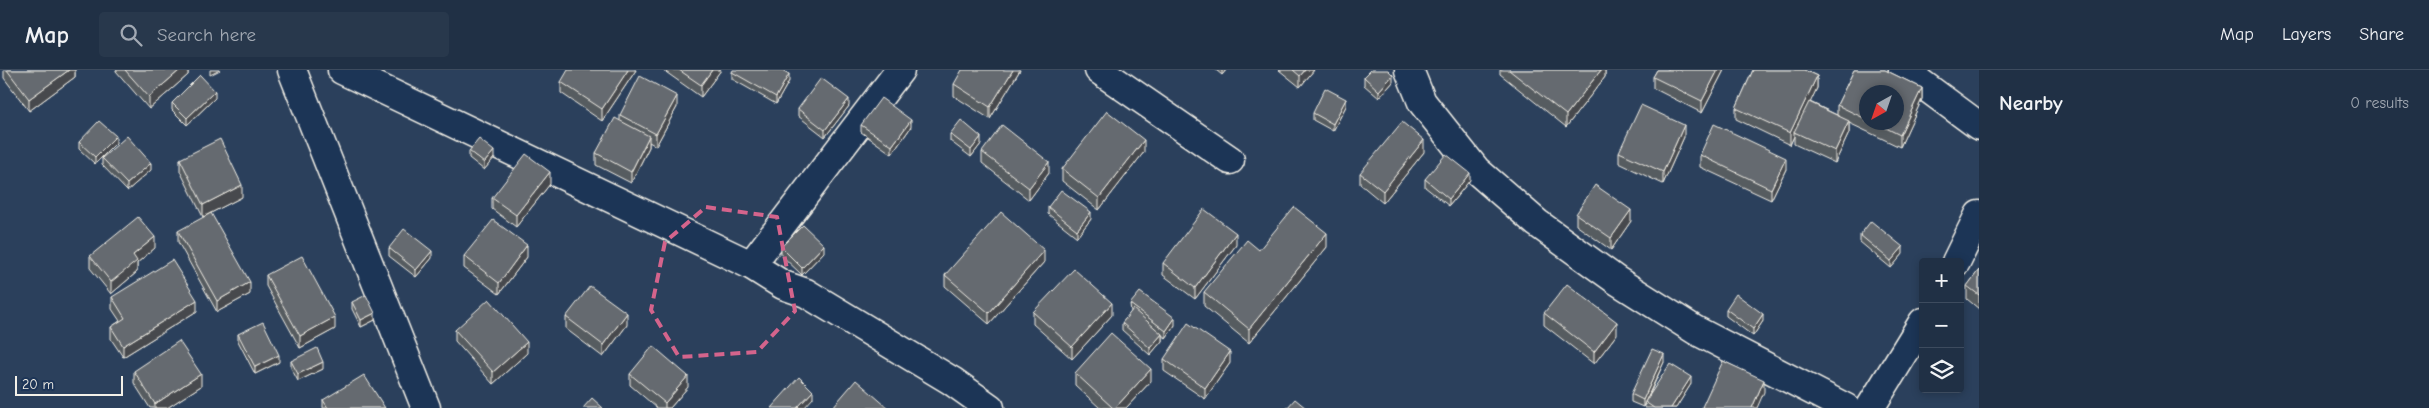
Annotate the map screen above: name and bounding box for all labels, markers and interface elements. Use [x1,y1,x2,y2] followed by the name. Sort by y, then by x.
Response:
[99,12,449,57] search box
[25,21,69,49] text: Map
[117,21,145,49] icon: search
[157,24,256,46] text: Search here
[2220,24,2254,45] text: Map
[2282,24,2331,45] text: Layers
[2359,24,2404,45] text: Share
[1859,85,1904,130] north arrow
[1999,91,2063,115] text: Nearby
[2350,94,2409,112] text: 0 results
[1919,258,1964,393] map controls
[1919,258,1964,303] button: +
[1919,303,1964,348] button: −
[1919,348,1964,393] button: layers
[15,373,122,396] scale bar
[22,376,54,393] text: 20 m

